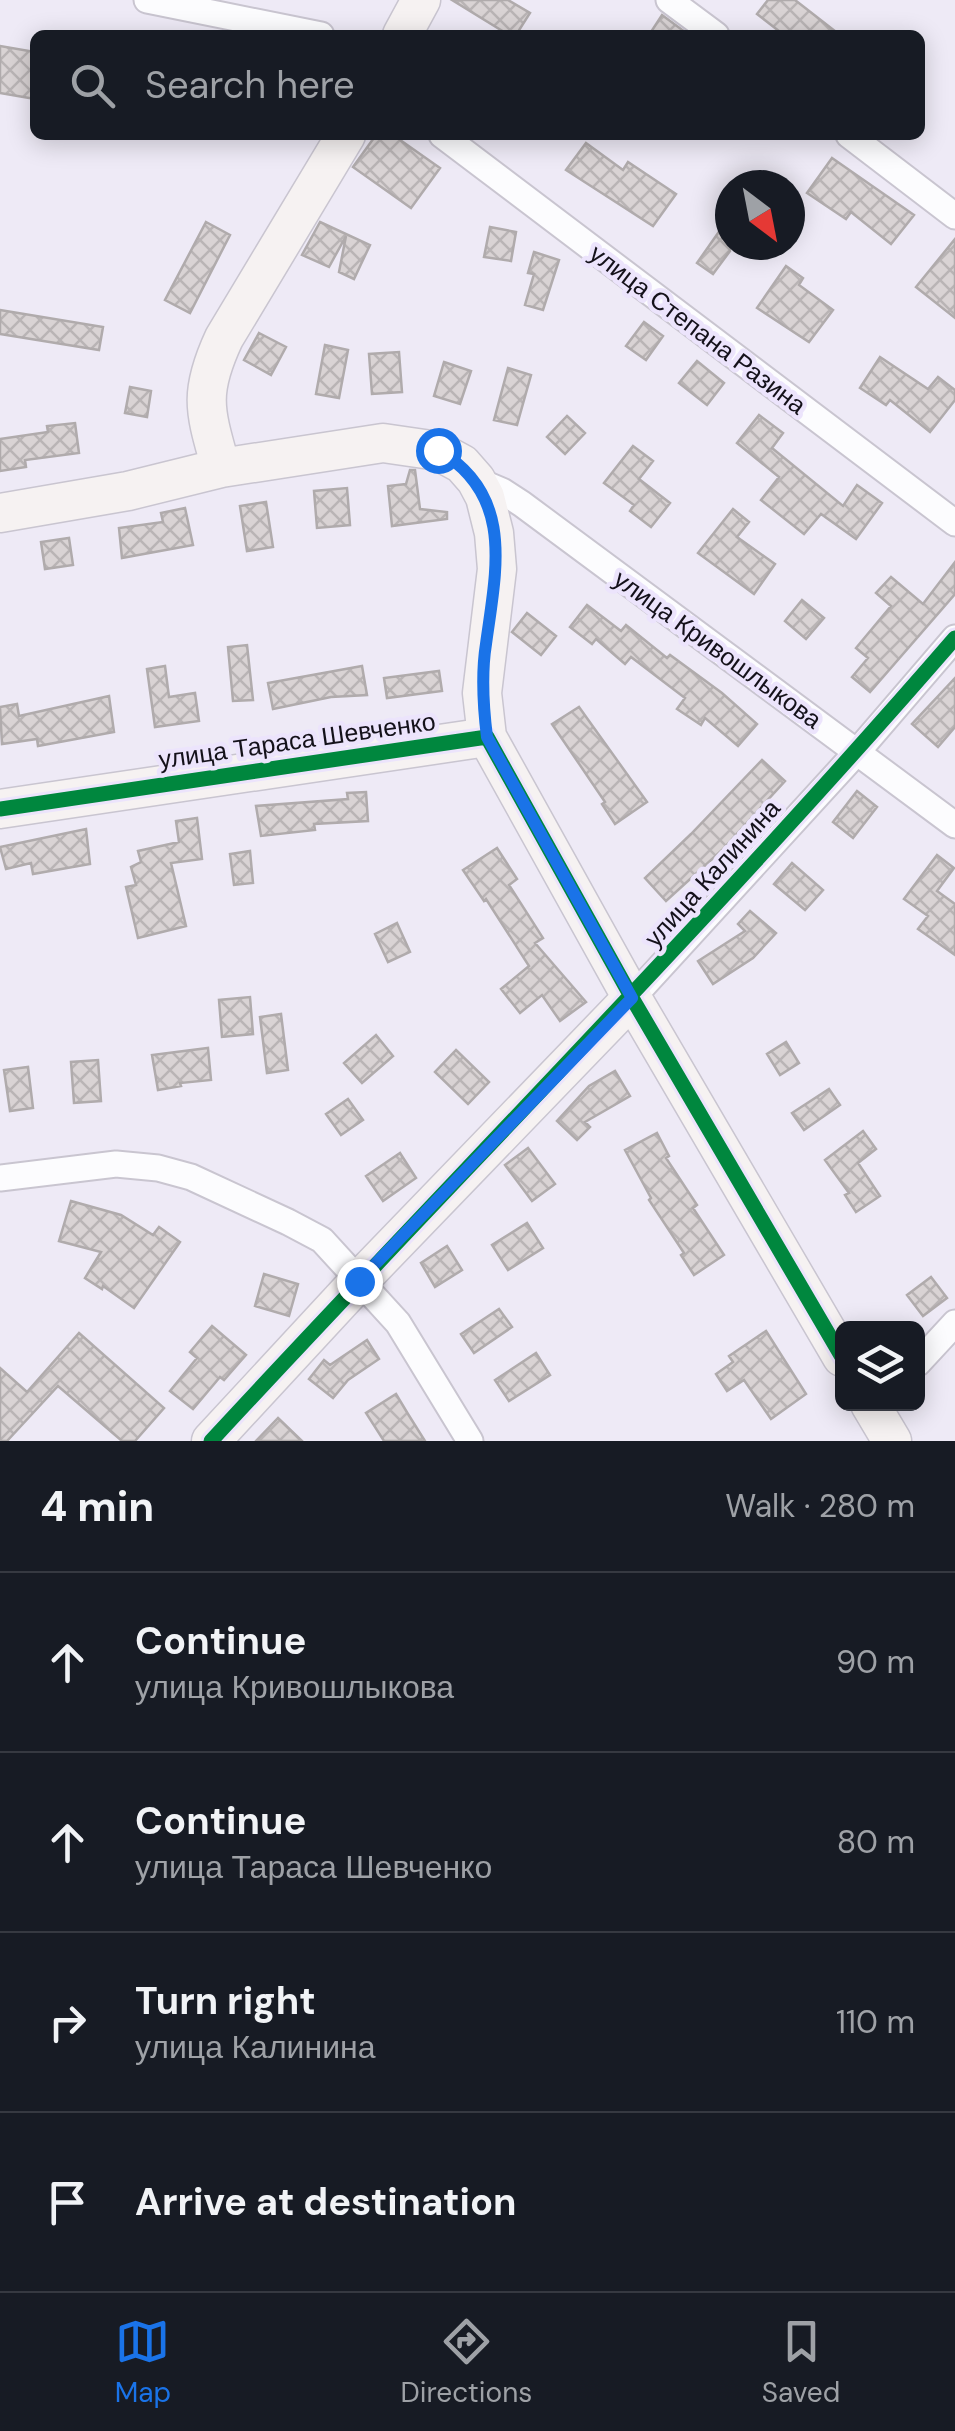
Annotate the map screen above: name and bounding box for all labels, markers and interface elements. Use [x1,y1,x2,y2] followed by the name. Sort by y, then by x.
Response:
[30,30,925,140] search box
[65,58,120,113] icon: search
[145,60,355,110] text: Search here
[715,170,805,260] north arrow
[583,237,813,422] street label: улица Степана Разина
[416,428,462,474] route start
[607,563,828,736] street label: улица Кривошлыкова
[157,705,438,776] street label: улица Тараса Шевченко
[637,792,788,954] street label: улица Калинина
[337,1259,383,1305] route end
[835,1321,925,1411] map controls
[835,1321,925,1411] button: layers
[40,1479,154,1534] text: 4 min
[725,1485,915,1527] text: Walk · 280 m
[135,1616,306,1666] text: Continue
[40,1635,95,1690] icon: ahead
[836,1641,915,1683] text: 90 m
[135,1666,454,1708] text: улица Кривошлыкова
[135,1796,306,1846] text: Continue
[40,1815,95,1870] icon: ahead
[837,1821,915,1863] text: 80 m
[135,1846,492,1888] text: улица Тараса Шевченко
[135,1976,316,2026] text: Turn right
[40,1995,95,2050] icon: right
[836,2001,915,2043] text: 110 m
[135,2026,375,2068] text: улица Калинина
[40,2175,95,2230] icon: arrive
[135,2177,517,2227] text: Arrive at destination
[115,2314,171,2411] tab: Map
[401,2314,532,2411] tab: Directions
[762,2314,840,2411] tab: Saved

